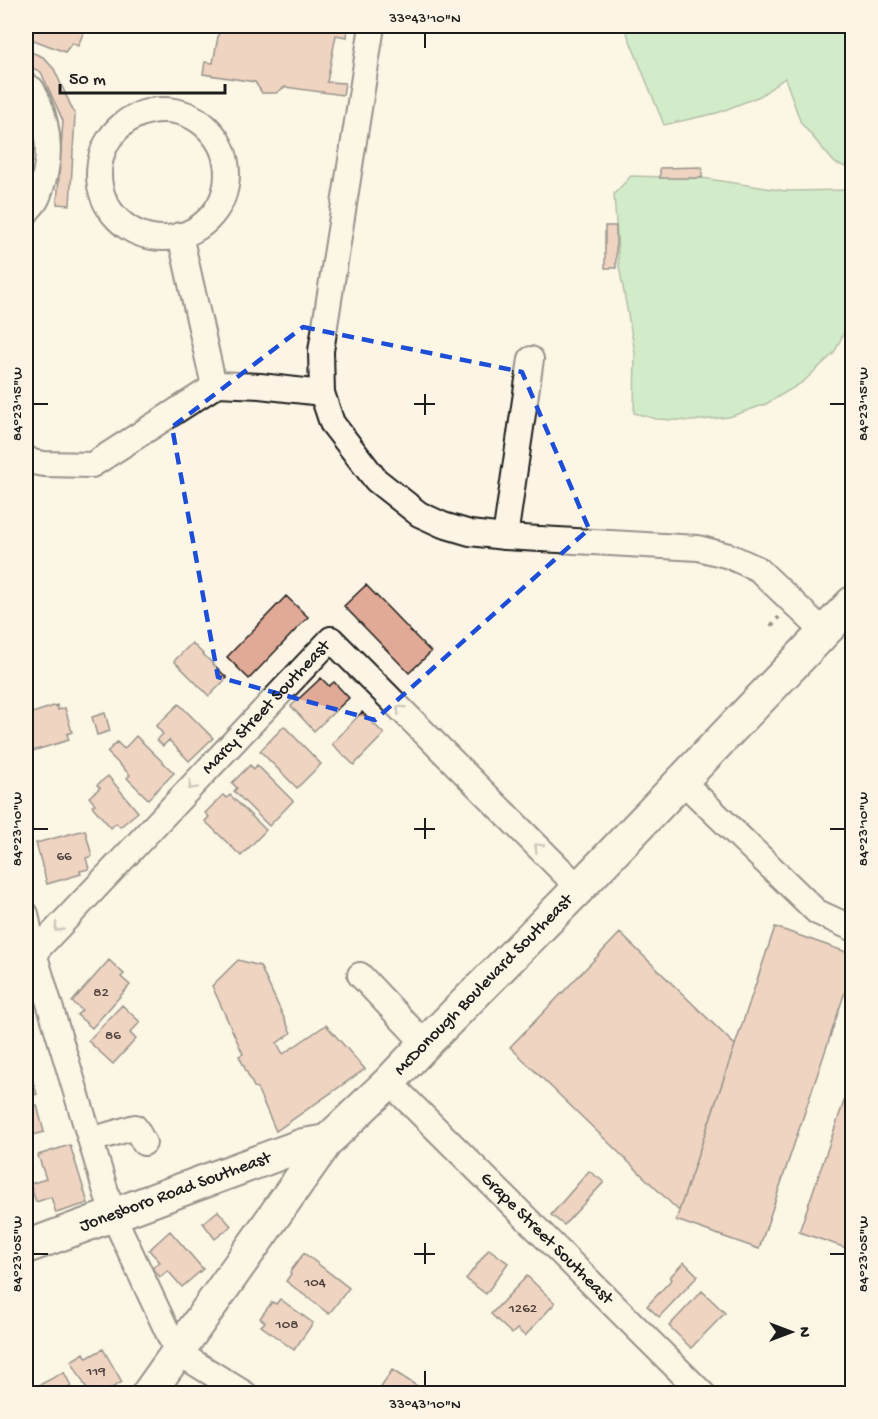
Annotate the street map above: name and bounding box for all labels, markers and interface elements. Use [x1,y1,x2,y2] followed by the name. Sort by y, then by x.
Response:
[388,10,461,28] text: 33°43'10"N
[60,57,225,95] scale bar
[69,70,106,91] text: 50 m
[9,367,27,441] text: 84°23'15"W
[855,367,873,441] text: 84°23'15"W
[198,635,336,779] street label: Marcy Street Southeast
[397,705,407,716] one-way arrow
[188,779,199,789] one-way arrow
[9,791,27,866] text: 84°23'10"W
[855,791,873,866] text: 84°23'10"W
[534,843,545,853] one-way arrow
[56,848,72,866] house number: 66
[390,889,578,1080] street label: McDonough Boulevard Southeast
[55,920,66,931] one-way arrow
[93,984,109,1002] house number: 82
[105,1027,121,1045] house number: 86
[77,1147,275,1237] street label: Jonesboro Road Southeast
[476,1168,619,1310] street label: Grape Street Southeast
[9,1216,27,1292] text: 84°23'05"W
[855,1216,873,1292] text: 84°23'05"W
[303,1274,326,1292] house number: 104
[508,1300,537,1318] house number: 1262
[761,1302,821,1362] north arrow
[275,1316,298,1334] house number: 108
[793,1327,812,1338] text: N
[85,1363,106,1381] house number: 119
[388,1396,461,1414] text: 33°43'10"N

